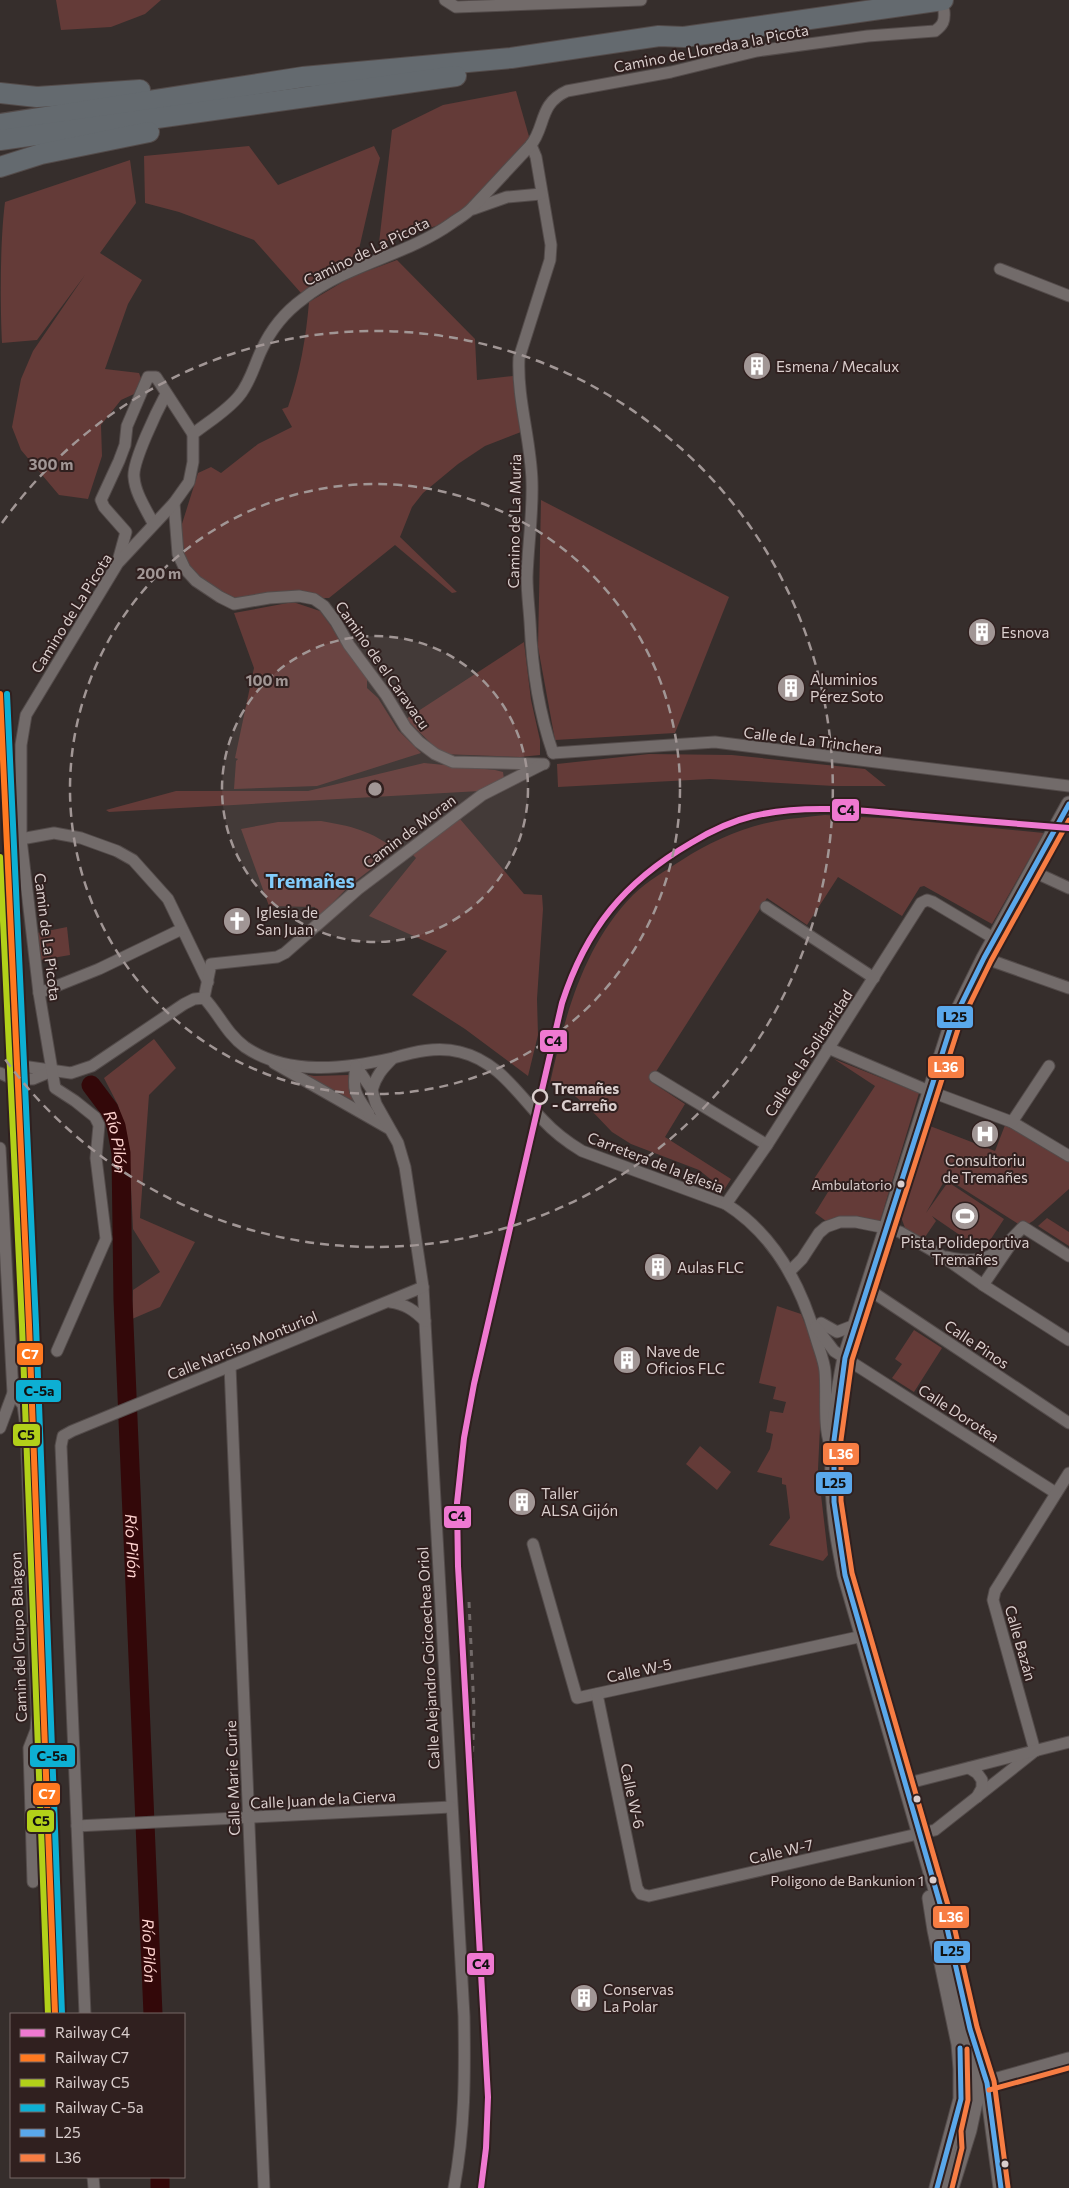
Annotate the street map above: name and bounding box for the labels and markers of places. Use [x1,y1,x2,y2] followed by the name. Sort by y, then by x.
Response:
[742,351,772,381] building icon: Esmena / Mecalux
[776,357,899,375] place label: Esmena / Mecalux
[967,617,997,647] building icon: Esnova
[1001,623,1049,641] place label: Esnova
[810,670,884,705] place label: Aluminios Pérez Soto
[776,673,806,703] building icon: Aluminios Pérez Soto
[366,780,384,798] centre of rings
[256,903,318,938] place label: Iglesia de San Juan
[222,906,252,936] church icon: Iglesia de San Juan
[552,1079,619,1114] place label: Tremañes - Carreño
[532,1089,548,1105] marker: Tremañes - Carreño
[970,1119,1000,1149] hospital icon: Consultoriu de Tremañes
[942,1151,1028,1186] place label: Consultoriu de Tremañes
[812,1176,892,1193] place label: Ambulatorio
[896,1179,906,1189] marker: Ambulatorio
[950,1201,980,1231] sports icon: Pista Polideportiva Tremañes
[901,1233,1029,1268] place label: Pista Polideportiva Tremañes
[643,1252,673,1282] building icon: Aulas FLC
[677,1258,744,1276] place label: Aulas FLC
[646,1342,725,1377] place label: Nave de Oficios FLC
[612,1345,642,1375] building icon: Nave de Oficios FLC
[541,1484,618,1519] place label: Taller ALSA Gijón
[507,1487,537,1517] building icon: Taller ALSA Gijón
[912,1794,922,1804] unlabelled marker
[770,1872,924,1889] place label: Poligono de Bankunion 1
[928,1875,938,1885] marker: Poligono de Bankunion 1
[603,1980,674,2015] place label: Conservas La Polar
[569,1983,599,2013] building icon: Conservas La Polar
[1000,2159,1010,2169] unlabelled marker

